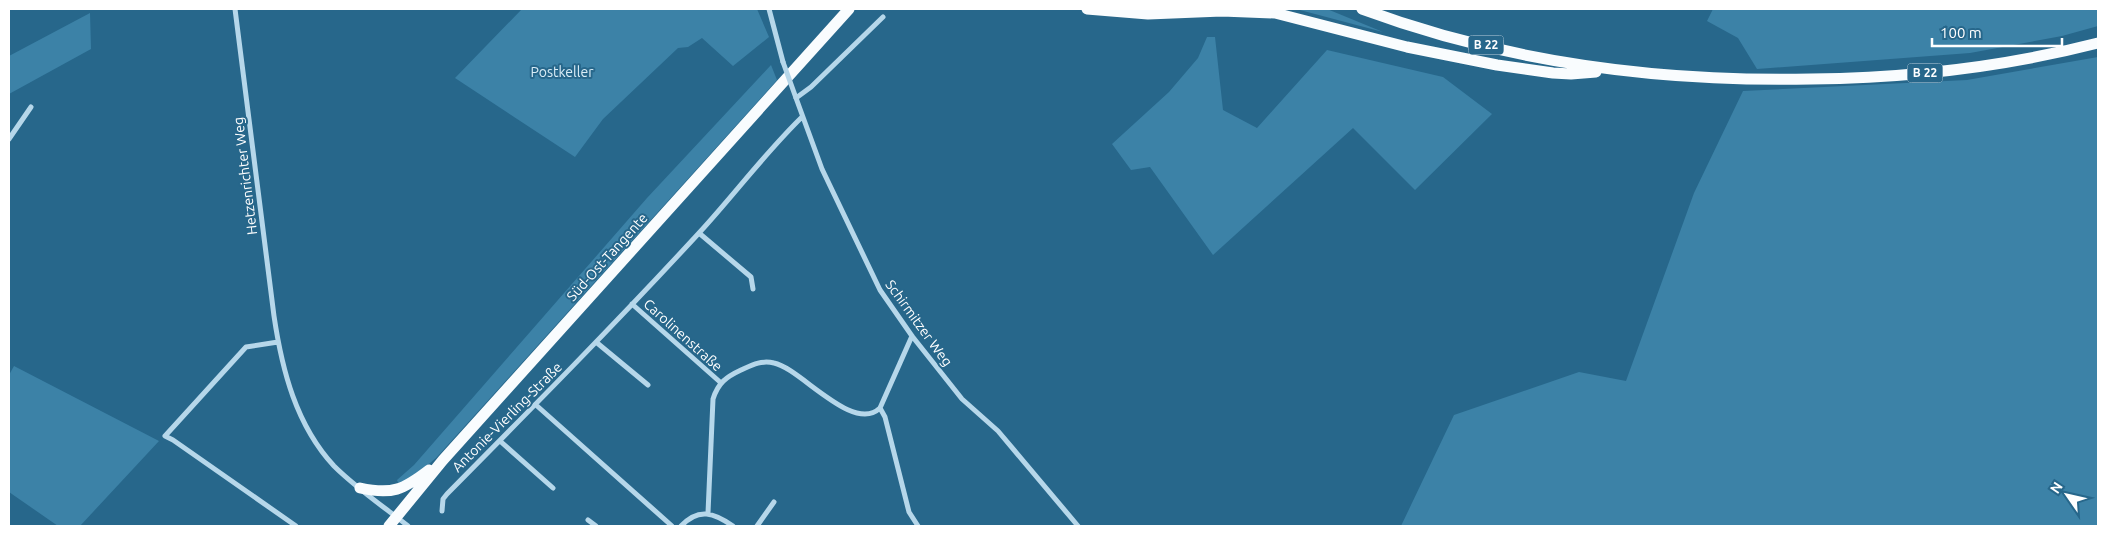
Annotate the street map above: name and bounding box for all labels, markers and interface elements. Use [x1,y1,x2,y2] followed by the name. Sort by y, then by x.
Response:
[1932,15,2062,47] scale bar
[1940,24,1982,41] text: 100 m
[1468,36,1504,54] road number: B 22
[531,64,594,80] park label: Postkeller
[1908,64,1942,82] road number: B 22
[230,116,260,236] street label: Hetzenrichter Weg
[563,210,651,304] street label: Süd-Ost-Tangente
[882,277,956,369] street label: Schirmitzer Weg
[640,295,726,375] street label: Carolinenstraße
[449,359,565,475] street label: Antonie-Vierling-Straße
[2042,470,2092,520] north arrow
[2047,479,2066,497] text: N

